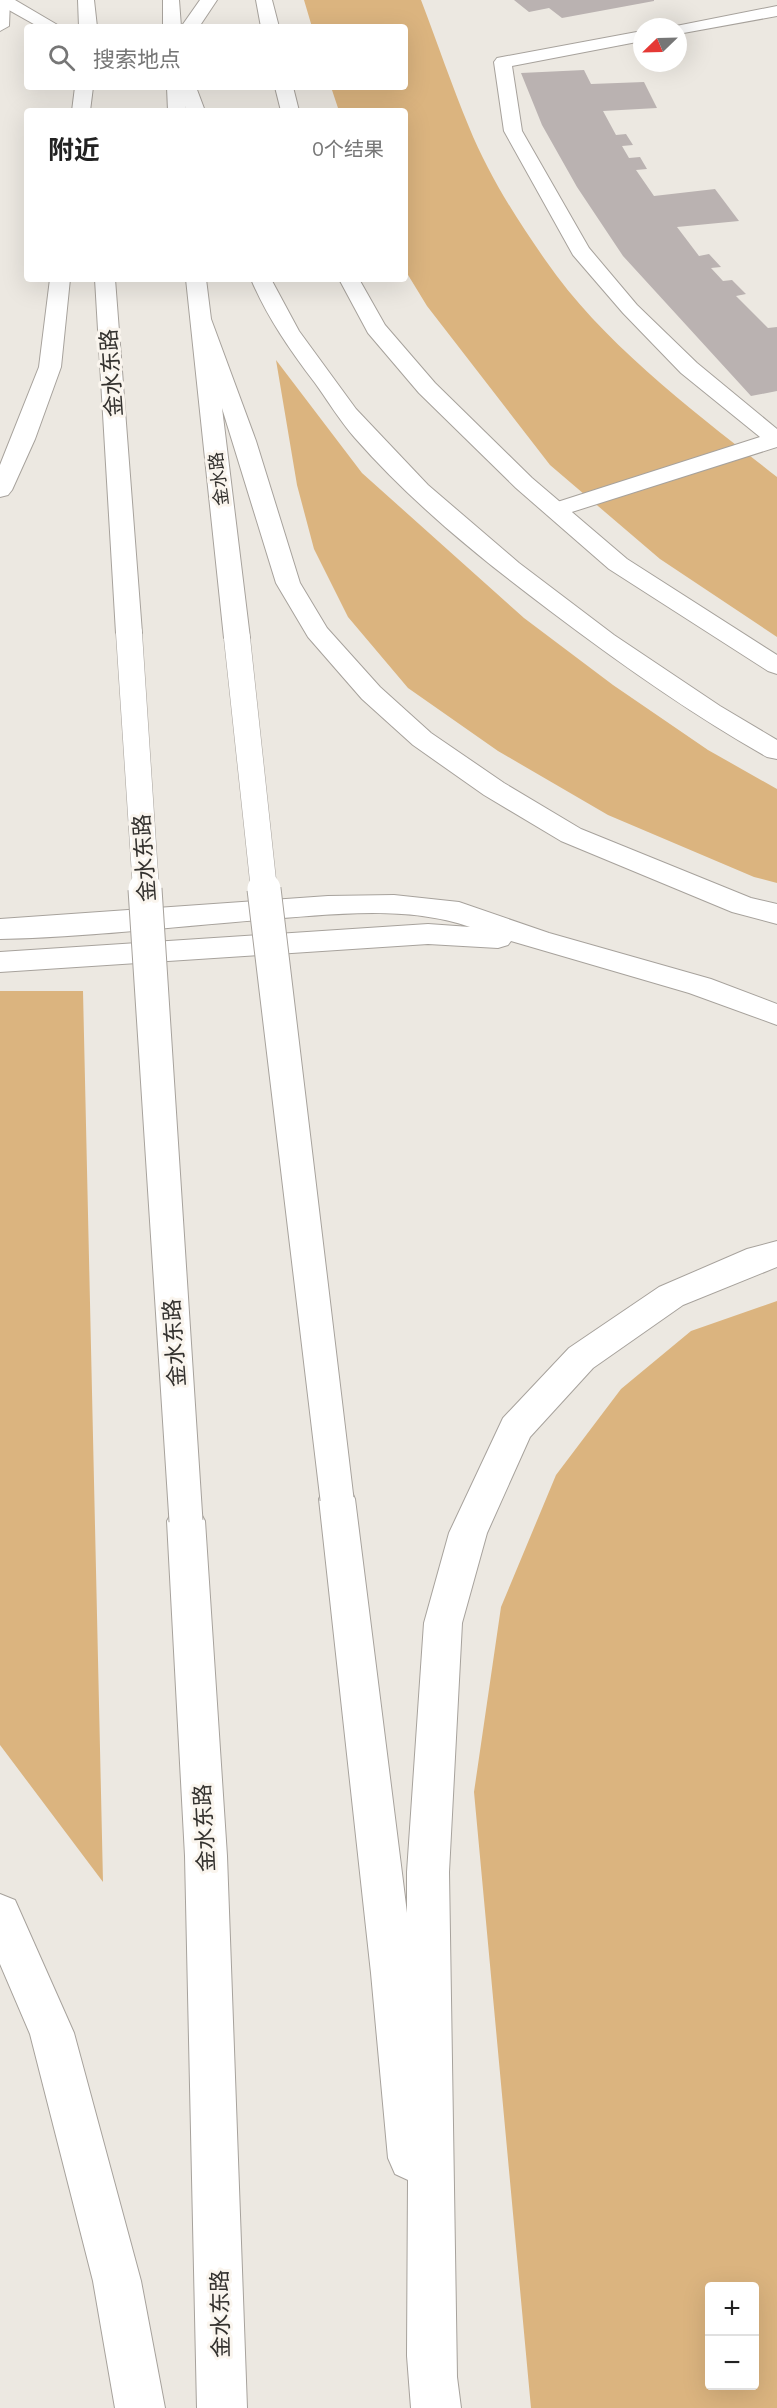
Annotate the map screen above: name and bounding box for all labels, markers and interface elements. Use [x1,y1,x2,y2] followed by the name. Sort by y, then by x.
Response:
[633,18,687,72] north arrow
[24,24,408,90] search box
[45,41,78,74] icon: search
[93,45,181,73] text: 搜索地点
[48,133,100,166] text: 附近
[312,136,384,161] text: 0个结果
[94,328,128,418] street label: 金水东路
[204,451,233,507] street label: 金水路
[127,813,161,903] street label: 金水东路
[157,1298,191,1388] street label: 金水东路
[188,1783,220,1873] street label: 金水东路
[205,2270,235,2358] street label: 金水东路
[705,2282,759,2390] map controls
[705,2282,759,2336] button: +
[705,2336,759,2390] button: −

